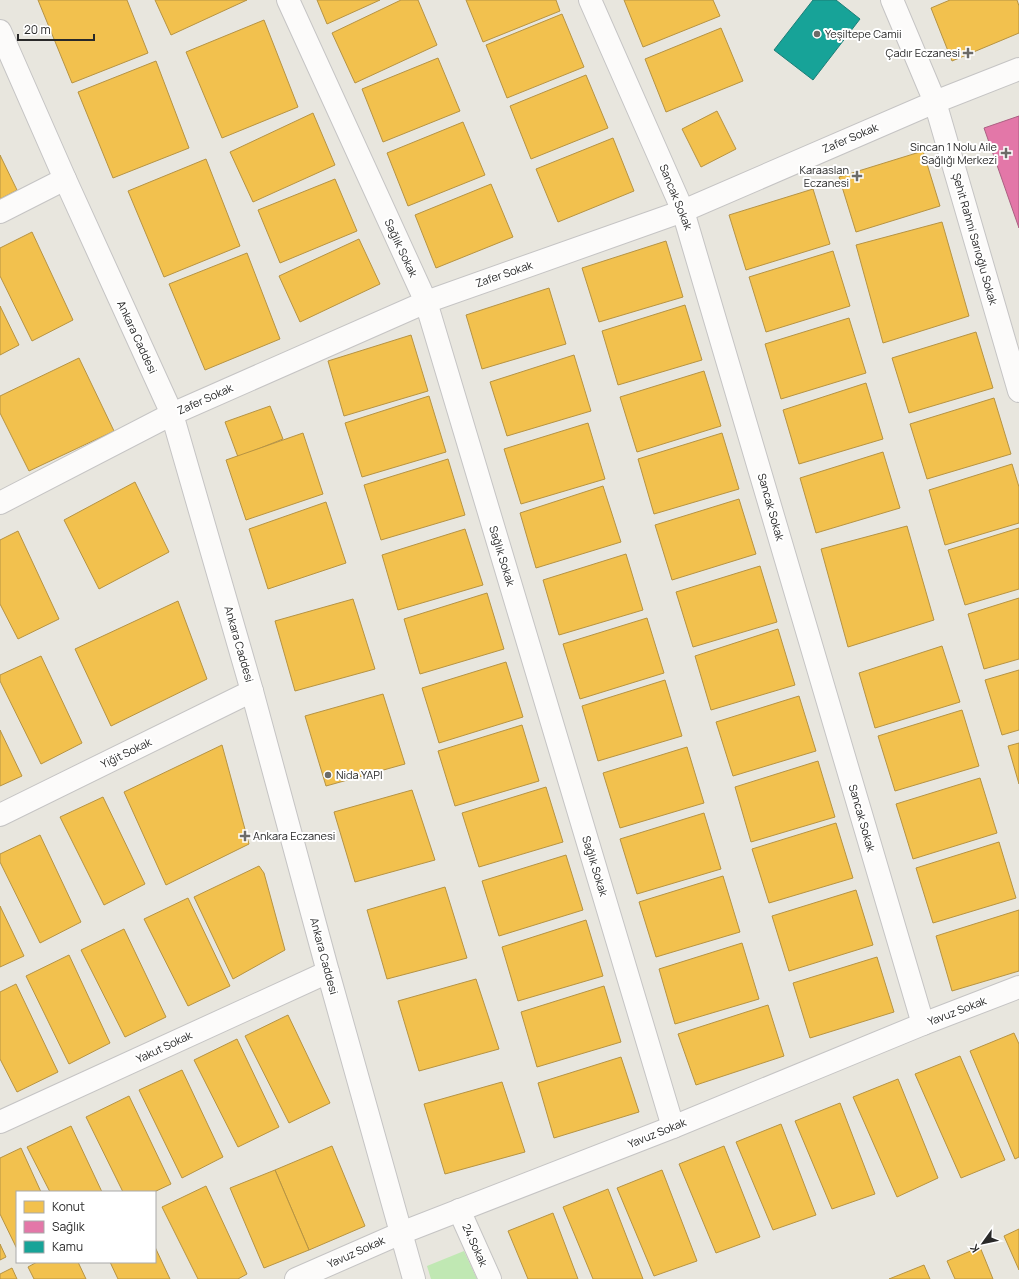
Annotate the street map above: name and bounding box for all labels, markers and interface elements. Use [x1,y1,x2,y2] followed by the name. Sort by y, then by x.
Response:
[18,16,94,42] scale bar
[24,21,51,38] text: 20 m
[825,26,902,41] place label: Yeşiltepe Camii
[812,29,822,39] marker: Yeşiltepe Camii
[886,45,960,60] place label: Çadır Eczanesi
[963,48,973,58] marker: Çadır Eczanesi
[820,119,881,156] street label: Zafer Sokak
[910,139,998,167] place label: Sincan 1 Nolu Aile Sağlığı Merkezi
[1000,147,1012,159] marker: Sincan 1 Nolu Aile Sağlığı Merkezi
[656,162,697,232] street label: Sancak Sokak
[799,162,849,190] place label: Karaaslan Eczanesi
[852,171,862,181] marker: Karaaslan Eczanesi
[949,171,1002,307] street label: Şehit Rahmi Sarıoğlu Sokak
[381,216,422,280] street label: Sağlık Sokak
[473,257,535,290] street label: Zafer Sokak
[114,298,161,376] street label: Ankara Caddesi
[175,379,235,417] street label: Zafer Sokak
[755,471,788,543] street label: Sancak Sokak
[486,524,519,588] street label: Sağlık Sokak
[221,604,258,684] street label: Ankara Caddesi
[98,734,154,771] street label: Yiğit Sokak
[336,767,382,782] place label: Nida YAPI
[323,770,333,780] marker: Nida YAPI
[846,782,879,854] street label: Sancak Sokak
[253,828,335,843] place label: Ankara Eczanesi
[240,831,250,841] marker: Ankara Eczanesi
[579,834,612,898] street label: Sağlık Sokak
[307,916,342,996] street label: Ankara Caddesi
[925,992,989,1029] street label: Yavuz Sokak
[133,1027,195,1066] street label: Yakut Sokak
[625,1114,689,1151] street label: Yavuz Sokak
[16,1191,156,1263] legend
[52,1198,85,1215] text: Konut
[52,1218,86,1235] text: Sağlık
[459,1221,492,1269] street label: 24.Sokak
[963,1223,1003,1263] north arrow
[325,1232,387,1271] street label: Yavuz Sokak
[52,1238,83,1255] text: Kamu
[965,1241,982,1256] text: K

